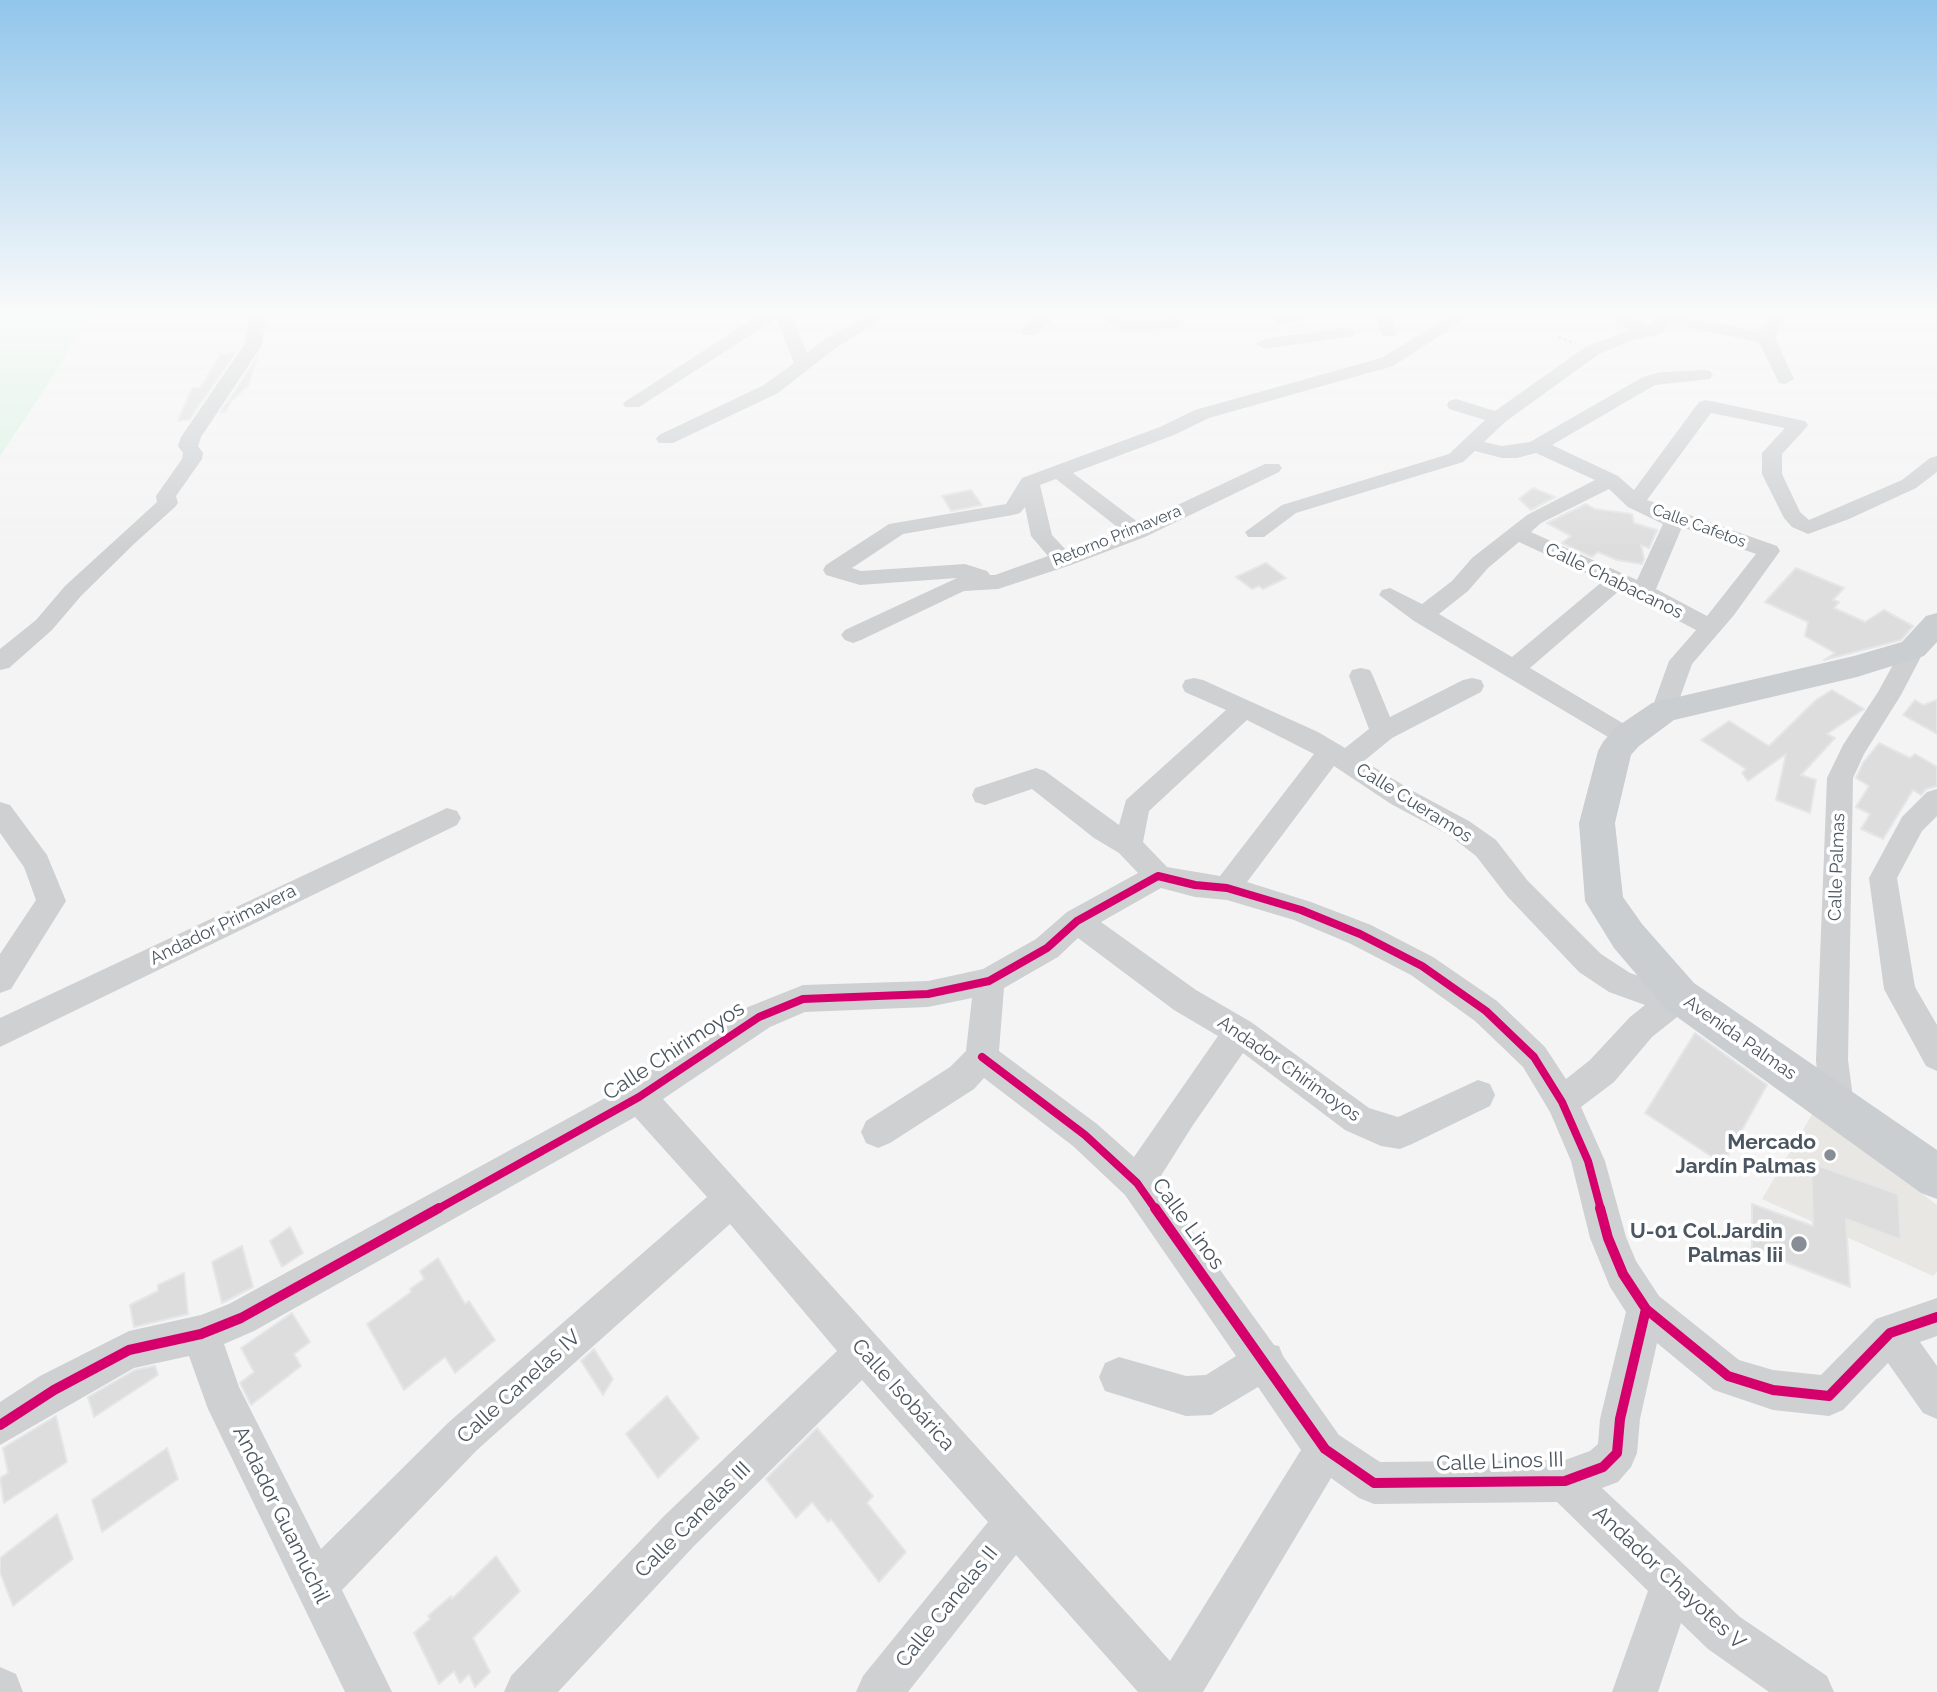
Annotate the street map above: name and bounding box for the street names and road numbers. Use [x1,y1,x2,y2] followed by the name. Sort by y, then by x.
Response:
[1650,500,1748,552] street label: Calle Cafetos
[1050,501,1184,571] street label: Retorno Primavera
[1542,538,1686,624] street label: Calle Chabacanos
[1352,759,1476,847] street label: Calle Cueramos
[1824,813,1850,921] street label: Calle Palmas
[146,880,300,970] street label: Andador Primavera
[1680,991,1800,1085] street label: Avenida Palmas
[599,996,749,1106] street label: Calle Chirimoyos
[1213,1012,1365,1126] street label: Andador Chirimoyos
[1146,1173,1230,1275] street label: Calle Linos
[452,1325,586,1449] street label: Calle Canelas IV
[846,1334,960,1456] street label: Calle Isobárica
[227,1422,335,1608] street label: Andador Guamúchil
[1436,1447,1564,1477] street label: Calle Linos III
[630,1457,756,1583] street label: Calle Canelas III
[1588,1501,1750,1655] street label: Andador Chayotes V
[890,1541,1004,1673] street label: Calle Canelas II

